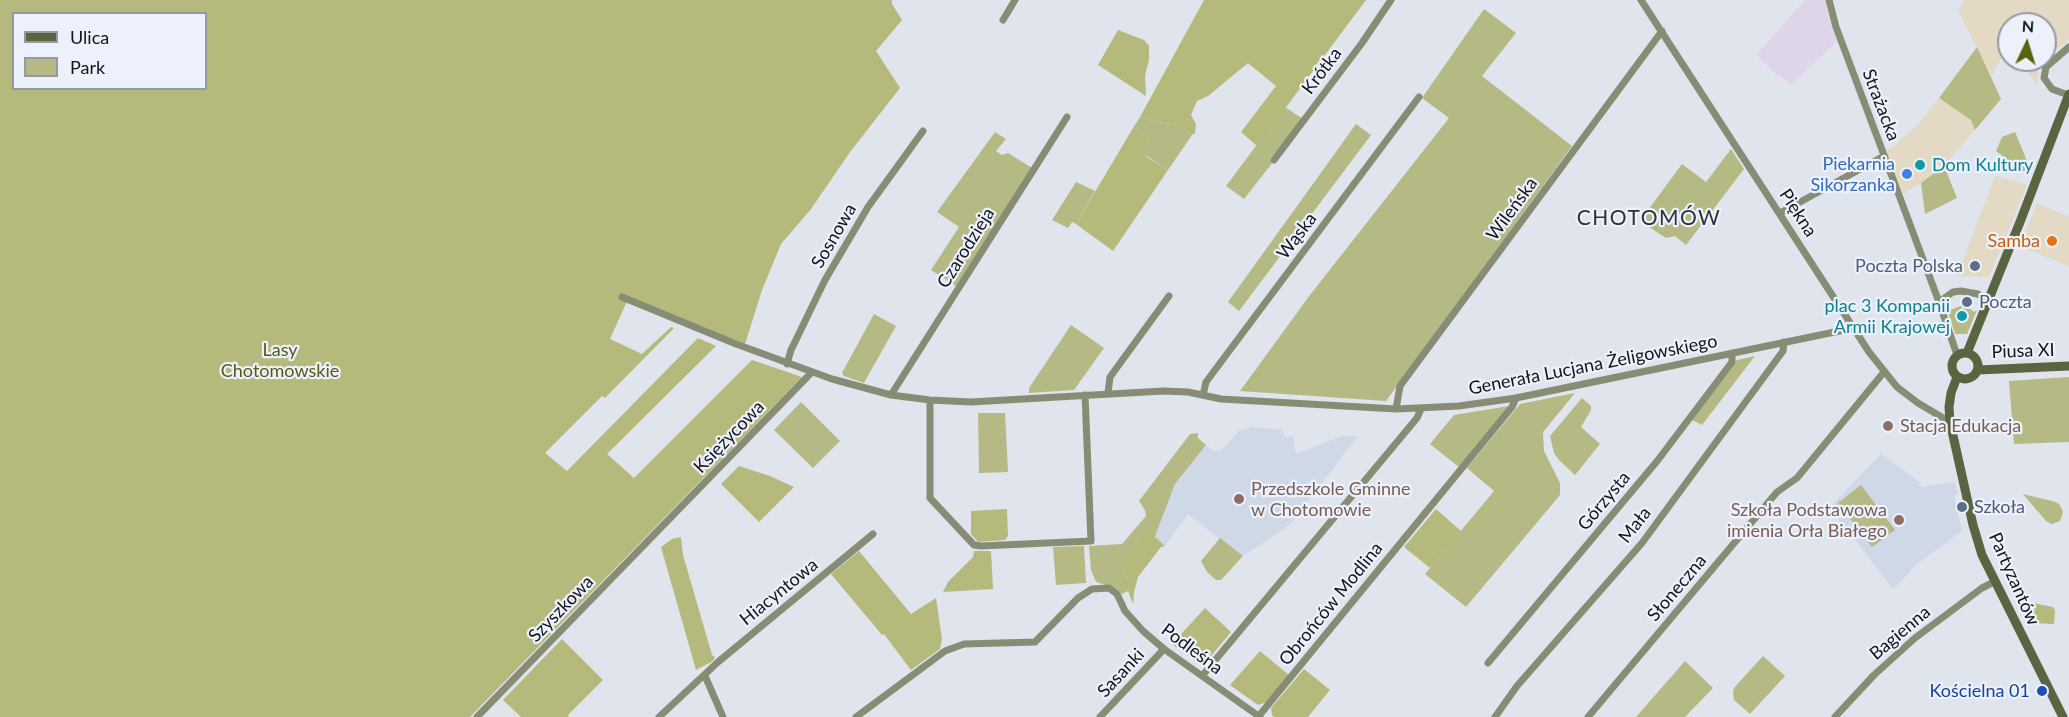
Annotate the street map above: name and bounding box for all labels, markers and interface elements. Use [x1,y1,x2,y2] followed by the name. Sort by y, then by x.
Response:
[12,12,207,90] legend
[1997,12,2057,72] north arrow
[2021,16,2035,35] text: N
[70,26,109,48] text: Ulica
[1298,43,1346,99] street label: Krótka
[70,56,105,78] text: Park
[1857,66,1905,144] street label: Strażacka
[1810,153,1895,195] place label: Piekarnia Sikorzanka
[1932,154,2033,176] place label: Dom Kultury
[1913,158,1927,172] marker: Dom Kultury
[1900,167,1914,181] marker: Piekarnia Sikorzanka
[1482,173,1542,245] street label: Wileńska
[1775,185,1821,241] street label: Piękna
[807,200,861,272] street label: Sosnowa
[933,204,999,292] street label: Czarodzieja
[1577,205,1721,231] district label: CHOTOMÓW
[1273,209,1321,263] street label: Wąska
[1988,230,2040,252] place label: Samba
[2045,234,2059,248] marker: Samba
[1855,255,1963,277] place label: Poczta Polska
[1968,259,1982,273] marker: Poczta Polska
[1979,291,2032,313] place label: Poczta
[1824,295,1950,338] place label: plac 3 Kompanii Armii Krajowej
[1960,295,1974,309] marker: Poczta
[1955,309,1969,323] marker: plac 3 Kompanii Armii Krajowej
[1467,330,1719,400] street label: Generała Lucjana Żeligowskiego
[221,339,339,382] park label: Lasy Chotomowskie
[1991,339,2055,363] street label: Piusa XI
[689,396,769,478] street label: Księżycowa
[1900,415,2021,437] place label: Stacja Edukacja
[1881,419,1895,433] marker: Stacja Edukacja
[1573,467,1635,535] street label: Górzysta
[1251,478,1411,520] place label: Przedszkole Gminne w Chotomowie
[1232,492,1246,506] marker: Przedszkole Gminne w Chotomowie
[1974,496,2025,518] place label: Szkoła
[1727,499,1887,542] place label: Szkoła Podstawowa imienia Orła Białego
[1955,500,1969,514] marker: Szkoła
[1614,503,1656,547] street label: Mała
[1892,513,1906,527] marker: Szkoła Podstawowa imienia Orła Białego
[1984,529,2044,629] street label: Partyzantów
[1275,538,1387,670] street label: Obrońców Modlina
[1643,550,1711,626] street label: Słoneczna
[736,554,822,630] street label: Hiacyntowa
[524,571,598,647] street label: Szyszkowa
[1865,601,1935,665] street label: Bagienna
[1157,619,1227,679] street label: Podleśna
[1093,644,1149,702] street label: Sasanki
[1930,680,2030,702] place label: Kościelna 01
[2035,684,2049,698] marker: Kościelna 01

